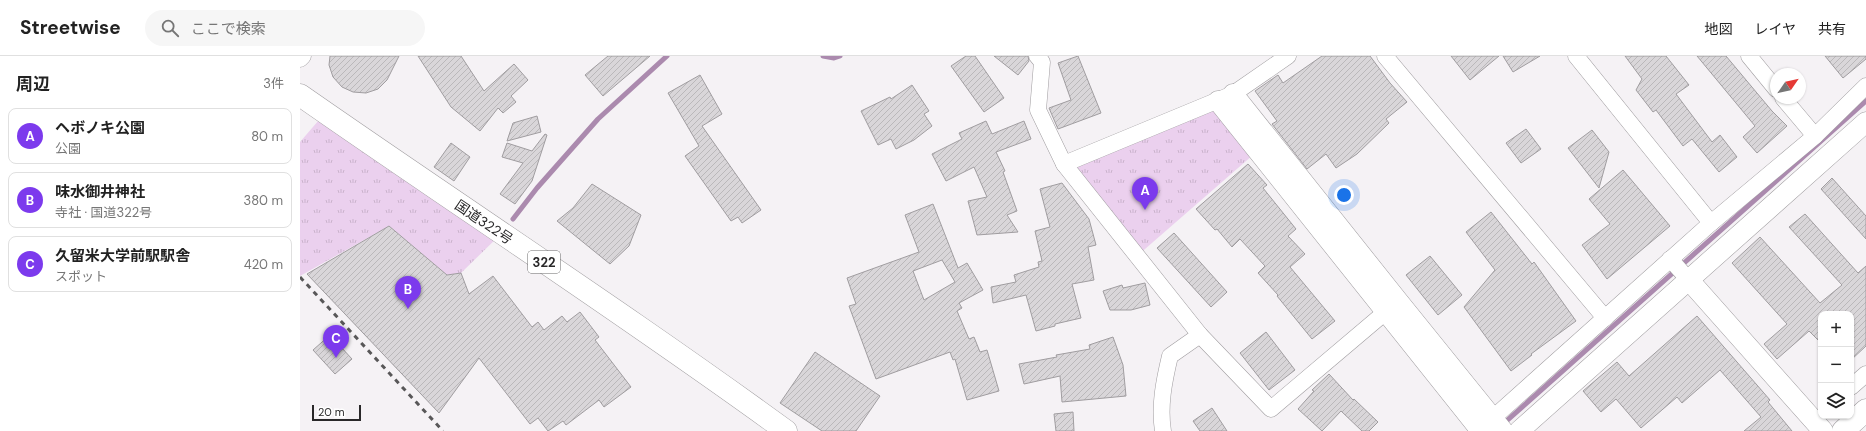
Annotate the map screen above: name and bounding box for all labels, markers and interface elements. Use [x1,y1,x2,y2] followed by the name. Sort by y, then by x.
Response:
[145,10,425,46] search box
[20,15,121,40] text: Streetwise
[159,17,181,39] icon: search
[191,19,266,39] text: ここで検索
[1704,20,1732,38] text: 地図
[1754,20,1796,38] text: レイヤ
[1818,20,1846,38] text: 共有
[1770,68,1806,104] north arrow
[16,73,50,95] text: 周辺
[263,75,284,92] text: 3件
[55,118,145,138] text: ヘボノキ公園
[25,128,35,145] text: A
[251,128,283,145] text: 80 m
[55,140,81,157] text: 公園
[1132,177,1158,210] pin: A
[55,182,145,202] text: 味水御井神社
[1334,185,1354,205] your location
[26,192,34,209] text: B
[243,192,283,209] text: 380 m
[451,196,517,248] street label: 国道322号
[55,204,152,221] text: 寺社 · 国道322号
[55,246,190,266] text: 久留米大学前駅駅舎
[528,251,560,273] road number: 322
[25,256,35,273] text: C
[244,256,283,273] text: 420 m
[55,268,107,285] text: スポット
[395,276,421,309] pin: B
[1818,311,1854,419] map controls
[1818,311,1854,347] button: +
[323,325,349,358] pin: C
[1818,347,1854,383] button: −
[1818,383,1854,419] button: layers
[312,403,361,422] scale bar
[318,405,344,419] text: 20 m

